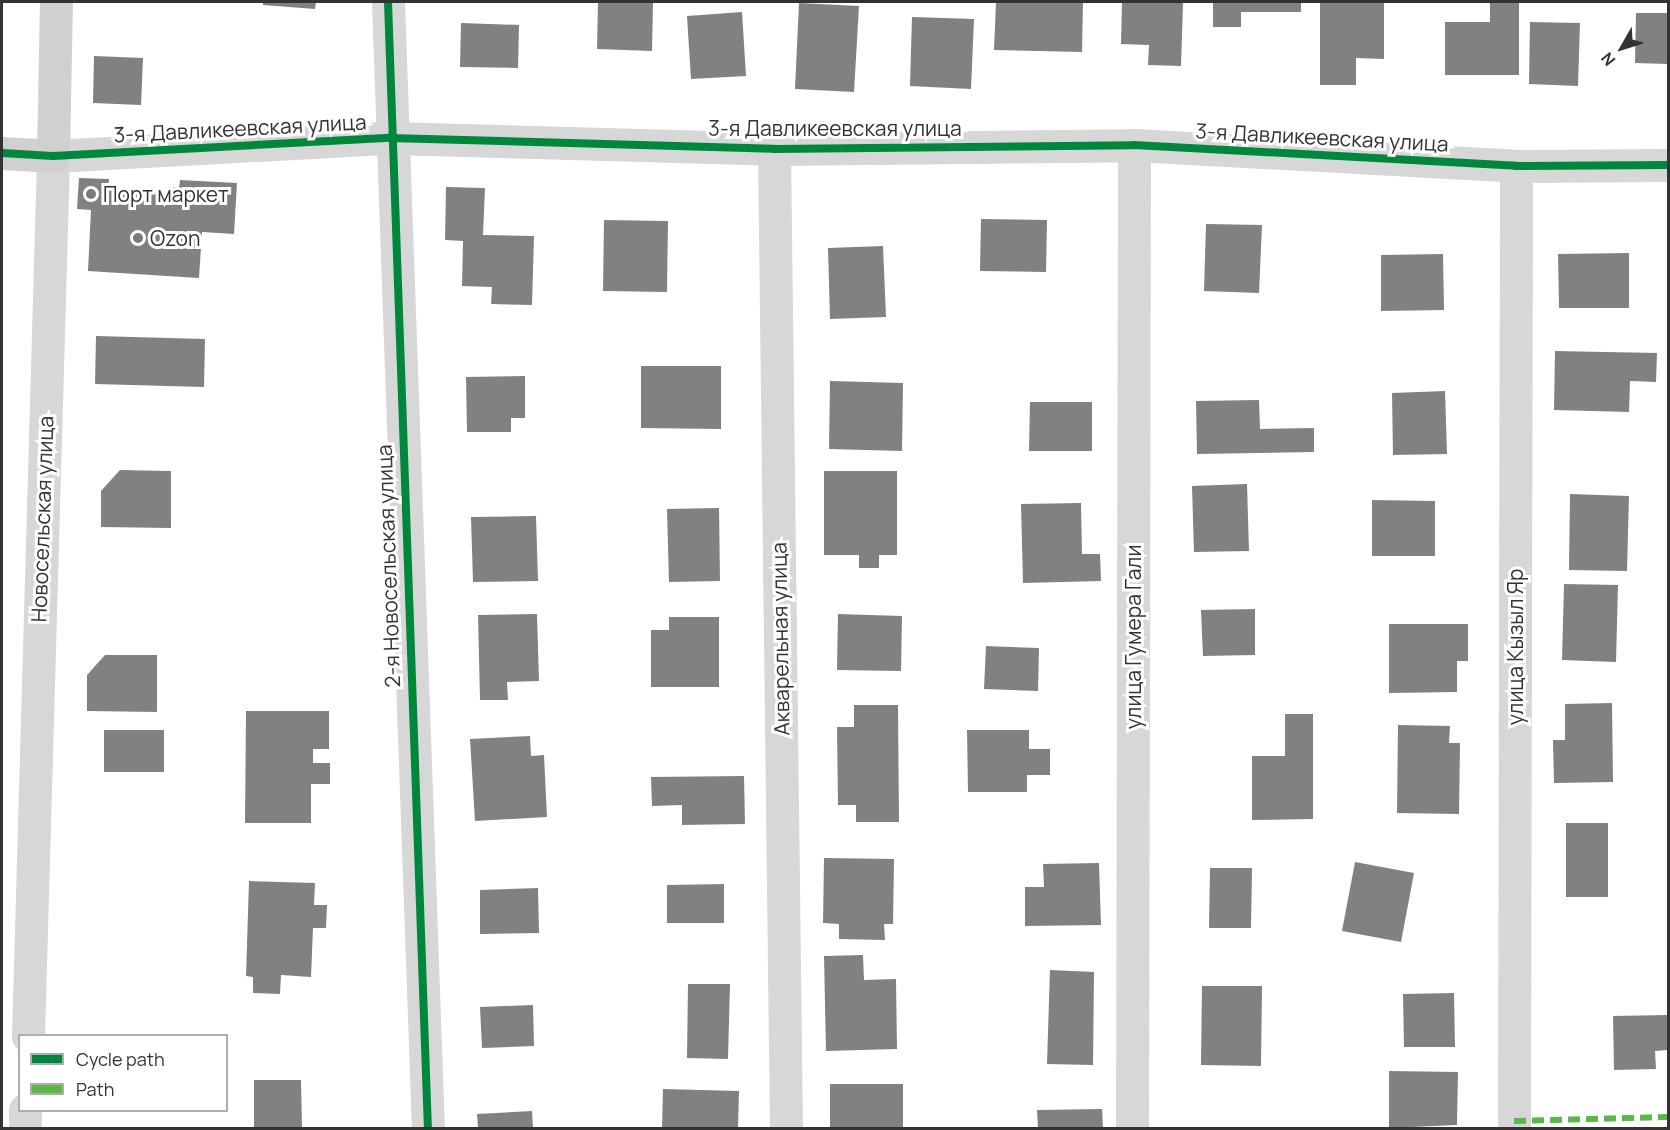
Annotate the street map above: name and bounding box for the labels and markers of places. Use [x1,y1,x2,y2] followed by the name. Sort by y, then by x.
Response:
[103,181,229,207] place label: Порт маркет
[84,187,98,201] marker: Порт маркет
[150,225,200,251] place label: Ozon
[131,231,145,245] marker: Ozon

